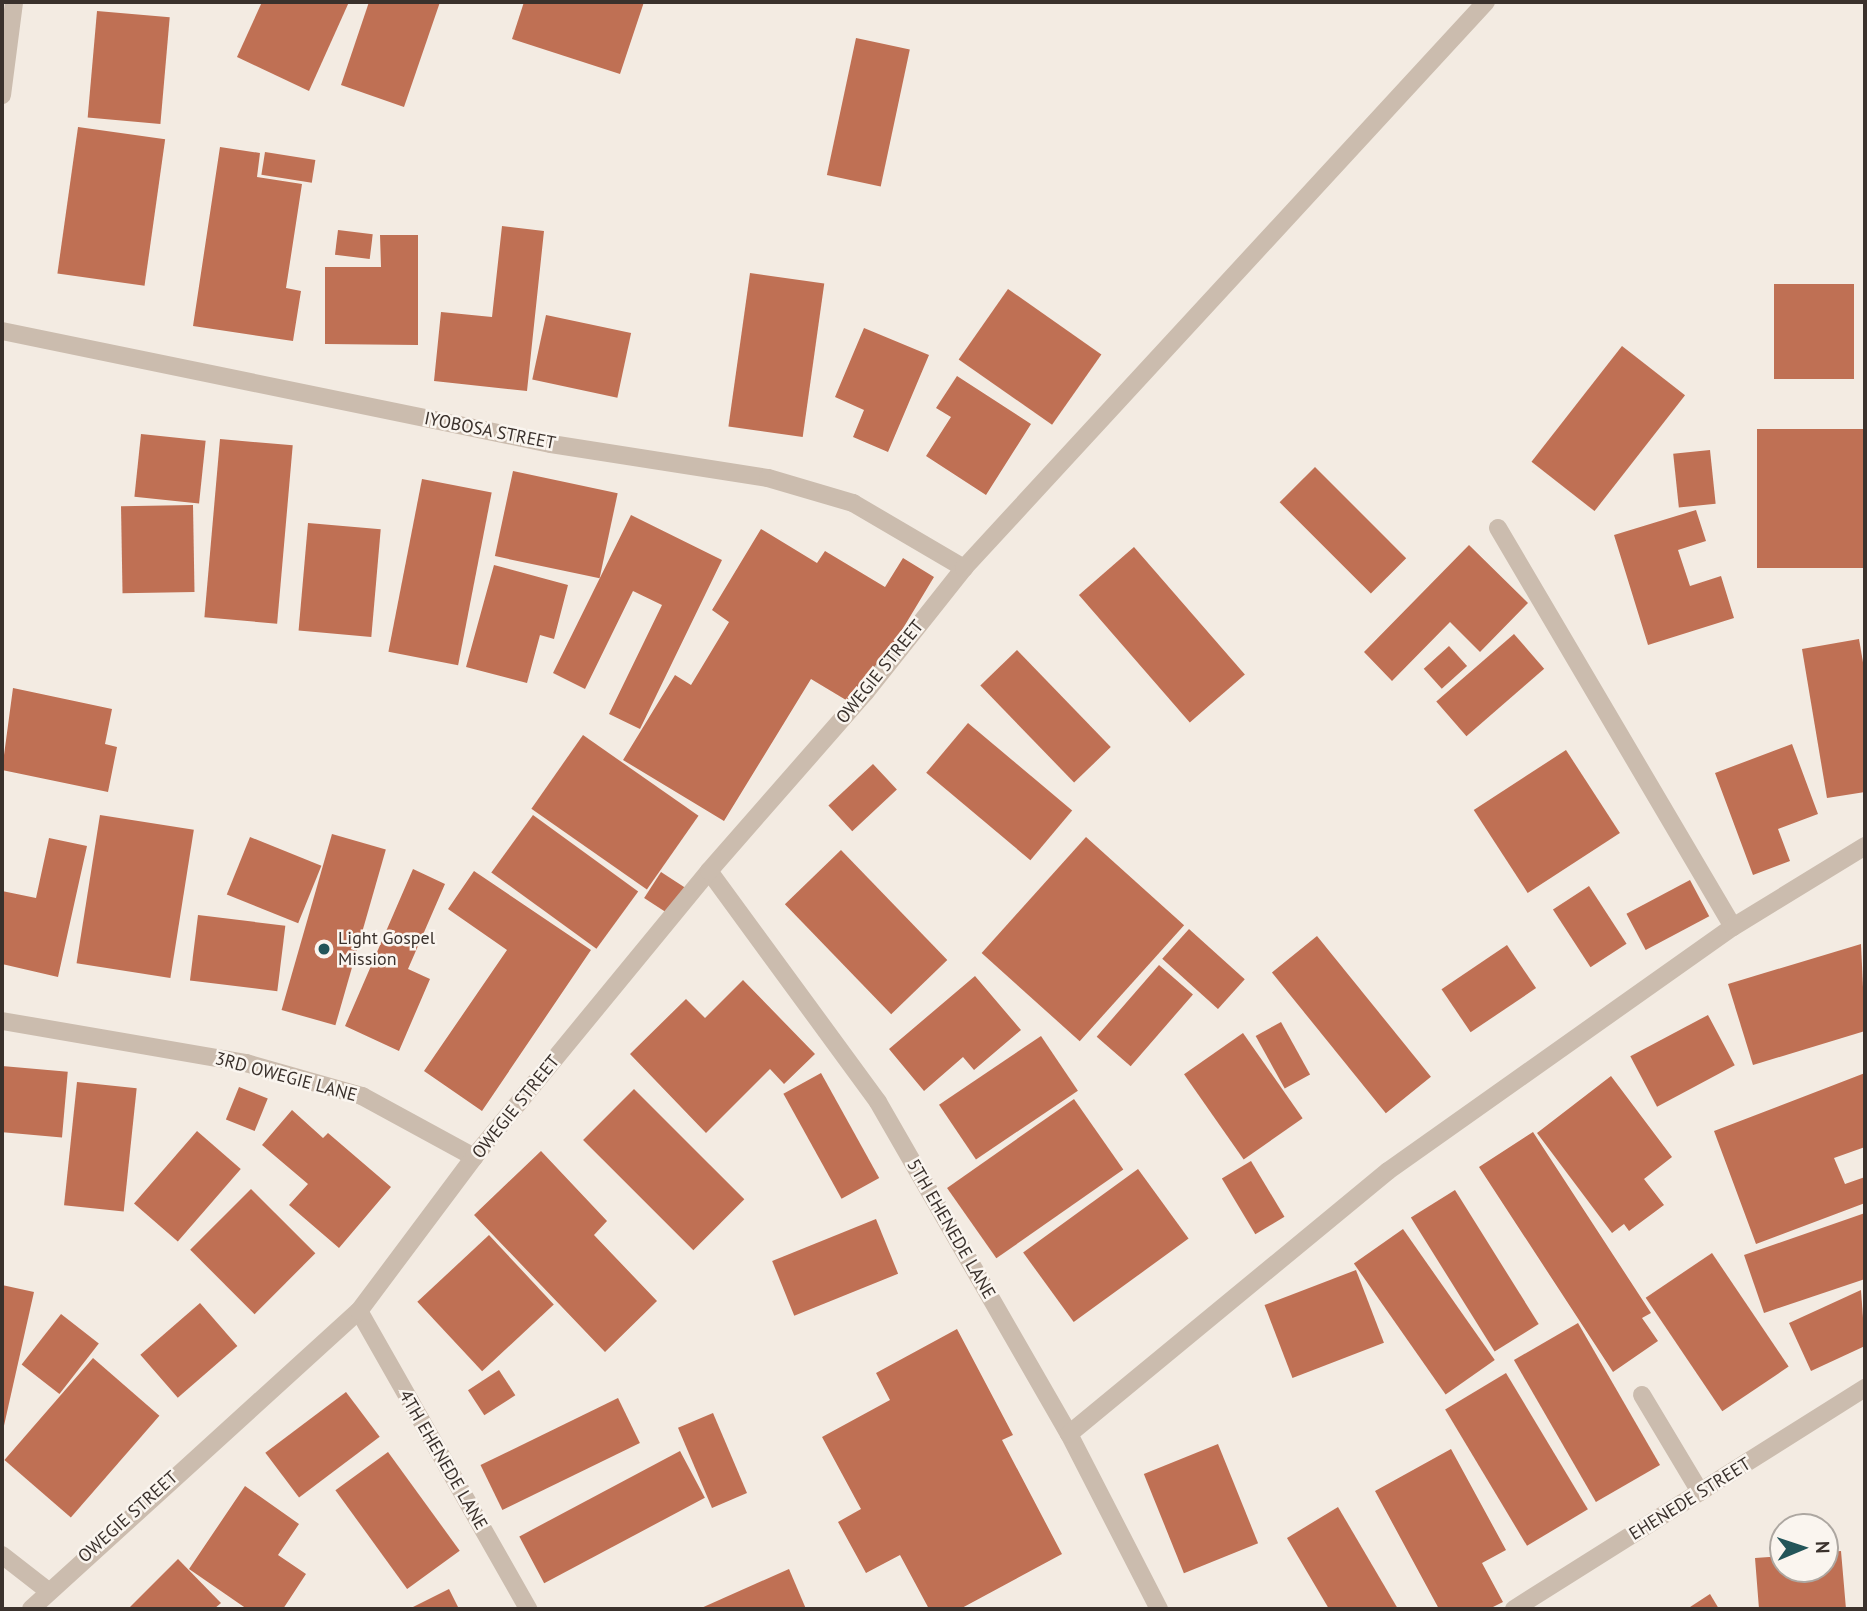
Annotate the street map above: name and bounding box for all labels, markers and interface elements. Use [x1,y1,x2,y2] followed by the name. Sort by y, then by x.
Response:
[422,408,558,454] street label: IYOBOSA STREET
[832,616,928,728] street label: OWEGIE STREET
[338,928,435,970] place label: Light Gospel Mission
[316,941,332,957] marker: Light Gospel Mission
[213,1048,359,1106] street label: 3RD OWEGIE LANE
[468,1051,564,1163] street label: OWEGIE STREET
[902,1155,1000,1303] street label: 5TH EHENEDE LANE
[394,1386,492,1534] street label: 4TH EHENEDE LANE
[1625,1453,1755,1545] street label: EHENEDE STREET
[74,1467,182,1567] street label: OWEGIE STREET
[1769,1513,1839,1583] north arrow
[1811,1541,1835,1554] text: N

